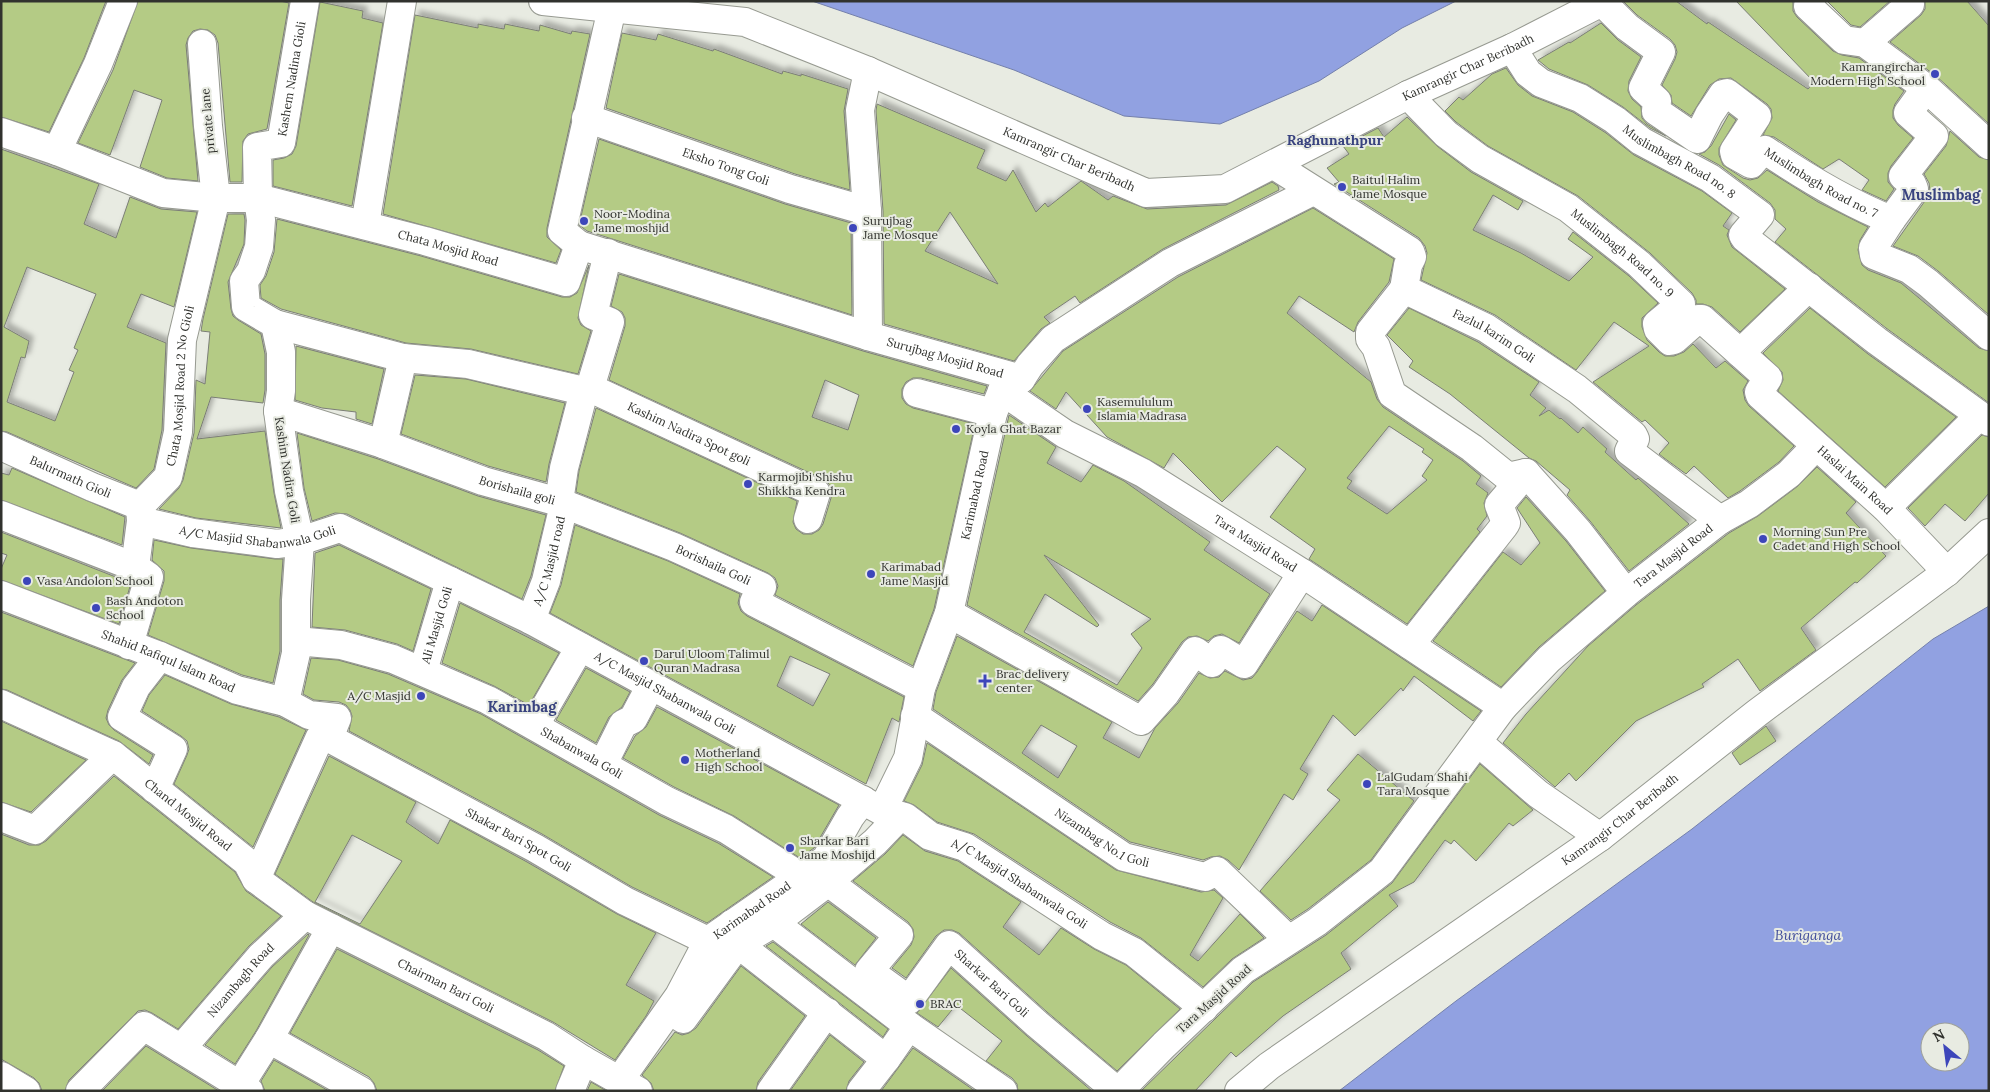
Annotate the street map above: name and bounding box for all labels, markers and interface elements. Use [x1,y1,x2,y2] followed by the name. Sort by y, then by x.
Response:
[274,20,308,137] street label: Kashem Nadina Gioli
[1400,30,1536,104] street label: Kamrangir Char Beribadh
[1810,59,1926,88] place label: Kamrangirchar Modern High School
[1929,68,1941,80] marker: Kamrangirchar Modern High School
[197,87,218,154] street label: private lane
[1620,121,1739,202] street label: Muslimbagh Road no. 8
[1001,123,1138,194] street label: Kamrangir Char Beribadh
[1287,131,1383,149] district label: Raghunathpur
[681,144,771,188] street label: Eksho Tong Goli
[1762,144,1881,221] street label: Muslimbagh Road no. 7
[1351,172,1427,201] place label: Baitul Halim Jame Mosque
[1336,181,1348,193] marker: Baitul Halim Jame Mosque
[1902,185,1981,204] district label: Muslimbag
[1568,205,1677,300] street label: Muslimbagh Road no. 9
[593,206,670,235] place label: Noor-Modina Jame moshjid
[862,213,938,242] place label: Surujbag Jame Mosque
[578,215,590,227] marker: Noor-Modina Jame moshjid
[847,222,859,234] marker: Surujbag Jame Mosque
[396,226,500,269] street label: Chata Mosjid Road
[163,304,197,468] street label: Chata Mosjid Road 2 No Gioli
[1451,305,1538,366] street label: Fazlul karim Goli
[885,334,1005,381] street label: Surujbag Mosjid Road
[1097,394,1187,423] place label: Kasemululum Islamia Madrasa
[625,398,753,468] street label: Kashim Nadira Spot goli
[1081,403,1093,415] marker: Kasemululum Islamia Madrasa
[272,416,303,524] street label: Kashim Nadira Goli
[966,421,1062,436] place label: Koyla Ghat Bazar
[950,423,962,435] marker: Koyla Ghat Bazar
[1815,442,1896,517] street label: Haslai Main Road
[957,449,992,541] street label: Karimabad Road
[28,452,113,501] street label: Balurmath Gioli
[758,469,853,498] place label: Karmojibi Shishu Shikkha Kendra
[477,472,557,508] street label: Borishaila goli
[742,478,754,490] marker: Karmojibi Shishu Shikkha Kendra
[1211,511,1300,575] street label: Tara Masjid Road
[529,515,568,609] street label: A/C Masjid road
[1631,520,1716,591] street label: Tara Masjid Road
[177,522,337,551] street label: A/C Masjid Shabanwala Goli
[1773,524,1900,553] place label: Morning Sun Pre Cadet and High School
[1757,533,1769,545] marker: Morning Sun Pre Cadet and High School
[673,541,753,588] street label: Borishaila Goli
[880,559,948,588] place label: Karimabad Jame Masjid
[865,568,877,580] marker: Karimabad Jame Masjid
[36,573,153,588] place label: Vasa Andolon School
[21,575,33,587] marker: Vasa Andolon School
[417,585,455,666] street label: Ali Masjid Goli
[106,593,184,622] place label: Bash Andoton School
[90,602,102,614] marker: Bash Andoton School
[100,626,238,695] street label: Shahid Rafiqul Islam Road
[654,646,769,675] place label: Darul Uloom Talimul Quran Madrasa
[591,648,738,737] street label: A/C Masjid Shabanwala Goli
[638,655,650,667] marker: Darul Uloom Talimul Quran Madrasa
[996,666,1069,695] place label: Brac delivery center
[978,674,992,688] marker: Brac delivery center
[346,688,411,704] place label: A/C Masjid
[415,690,427,702] marker: A/C Masjid
[487,697,557,716] district label: Karimbag
[538,723,625,781] street label: Shabanwala Goli
[695,745,763,774] place label: Motherland High School
[679,754,691,766] marker: Motherland High School
[1377,769,1468,798] place label: LalGudam Shahi Tara Mosque
[1559,770,1681,868] street label: Kamrangir Char Beribadh
[142,775,235,854] street label: Chand Mosjid Road
[1361,778,1373,790] marker: LalGudam Shahi Tara Mosque
[463,804,574,875] street label: Shakar Bari Spot Goli
[1052,804,1151,870] street label: Nizambag No.1 Goli
[799,833,875,862] place label: Sharkar Bari Jame Moshijd
[949,835,1090,932] street label: A/C Masjid Shabanwala Goli
[784,842,796,854] marker: Sharkar Bari Jame Moshijd
[710,878,794,942] street label: Karimabad Road
[1775,926,1841,944] water label: Buriganga
[204,940,277,1020] street label: Nizambagh Road
[952,946,1032,1020] street label: Sharkar Bari Goli
[395,955,497,1016] street label: Chairman Bari Goli
[1173,961,1254,1036] street label: Tara Masjid Road
[930,996,962,1011] place label: BRAC
[914,998,926,1010] marker: BRAC
[1920,1022,1970,1072] north arrow
[1930,1025,1948,1046] text: N

